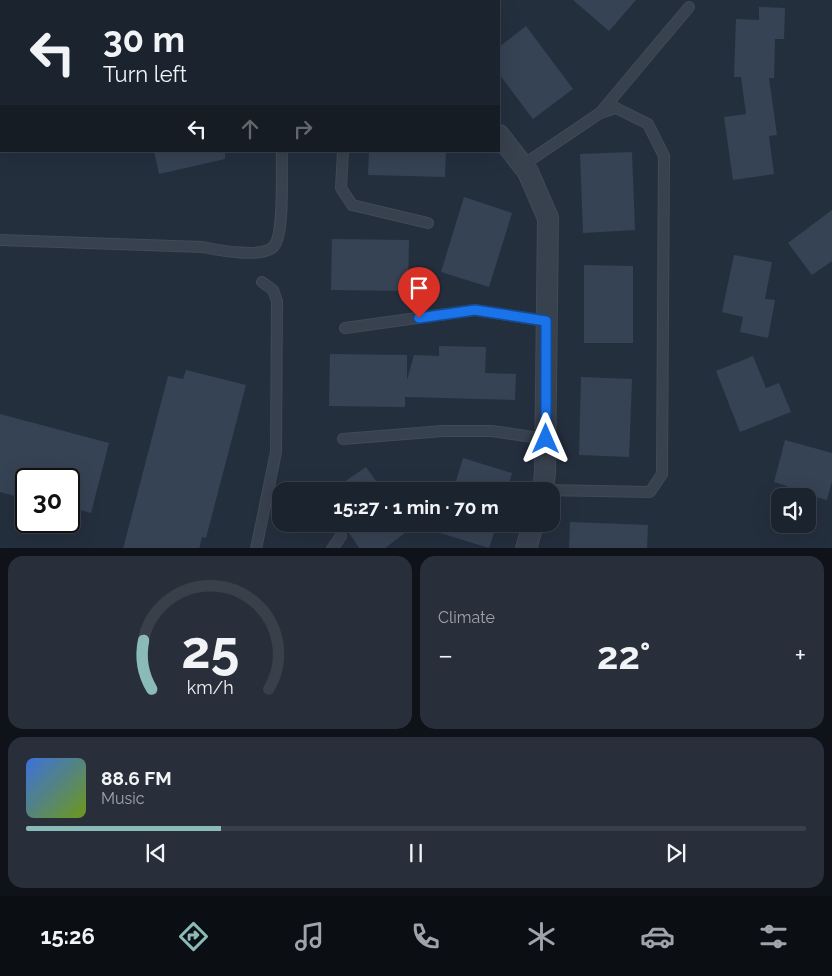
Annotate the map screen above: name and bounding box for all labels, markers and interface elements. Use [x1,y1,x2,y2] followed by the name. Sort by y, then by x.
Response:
[103,19,185,60] text: 30 m
[20,20,85,85] icon: left
[103,61,187,87] text: Turn left
[183,115,211,143] icon: left
[236,115,264,143] icon: ahead
[289,115,317,143] icon: right
[398,267,440,318] pin
[405,274,433,302] icon: arrive
[519,412,571,464] position arrow
[15,468,80,533] speed limit sign: 30
[771,488,816,533] map controls
[771,488,816,533] button: sound
[333,496,499,518] text: 15:27 · 1 min · 70 m
[438,608,495,627] text: Climate
[181,619,239,680] text: 25
[597,633,650,678] text: 22°
[438,639,453,672] text: −
[794,639,806,672] text: +
[186,677,234,698] text: km/h
[101,767,172,789] text: 88.6 FM
[101,789,145,808] text: Music
[142,839,170,867] icon: previous
[402,839,430,867] icon: pause
[662,839,690,867] icon: next
[176,919,211,954] icon: directions
[292,919,327,954] icon: music
[408,919,443,954] icon: phone
[524,919,559,954] icon: climate
[640,919,675,954] icon: car
[756,919,791,954] icon: filters
[41,923,95,949] text: 15:26

